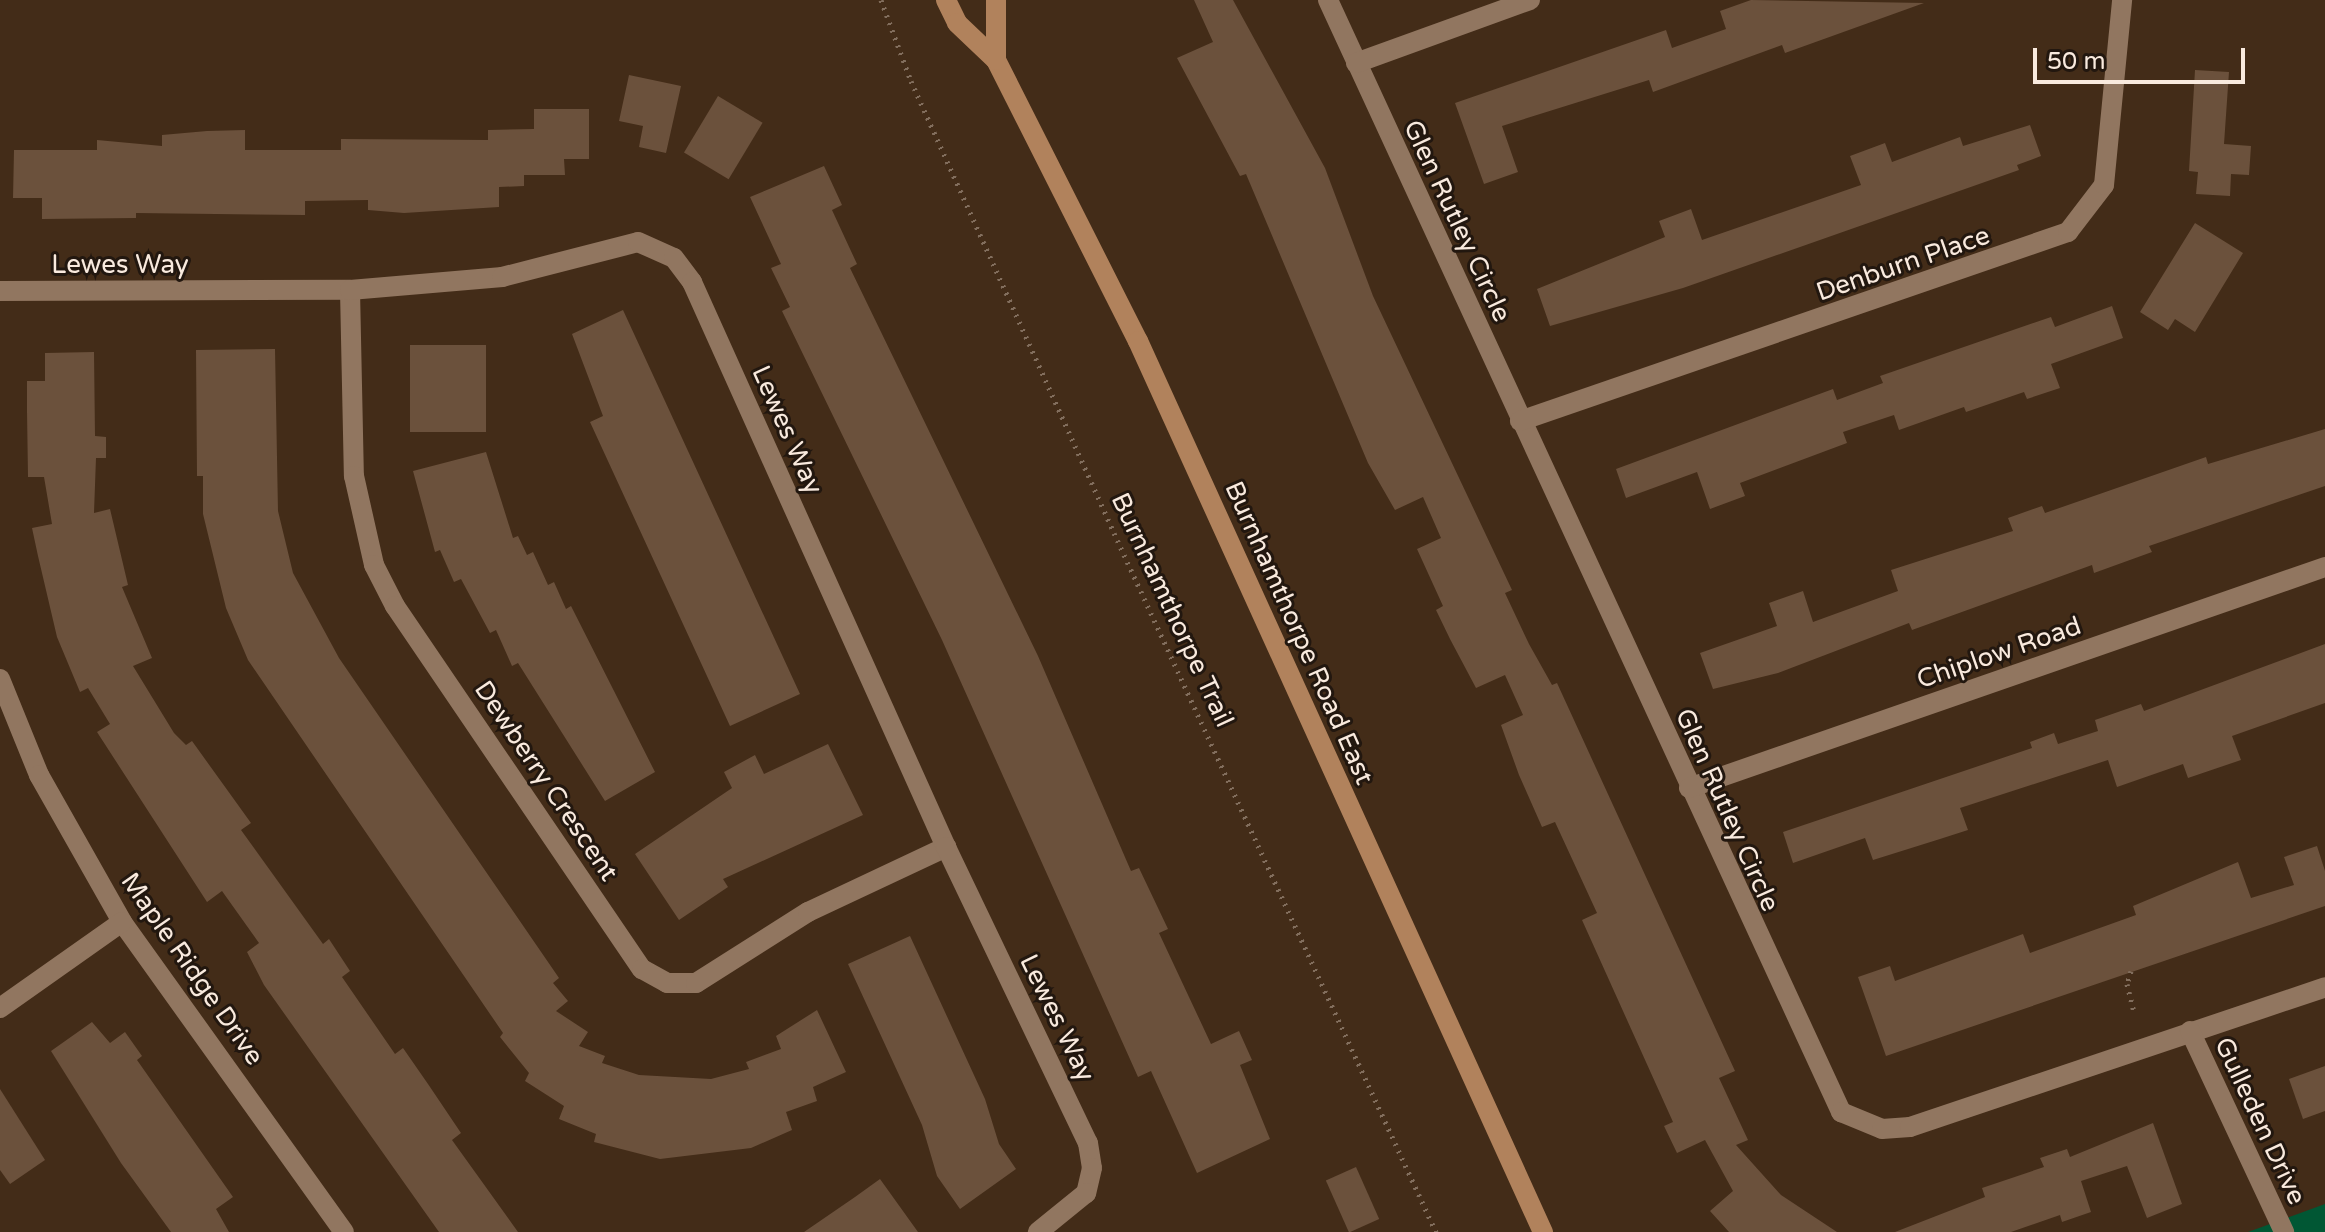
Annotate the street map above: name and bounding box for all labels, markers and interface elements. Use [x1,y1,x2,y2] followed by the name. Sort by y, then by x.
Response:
[2037,32,2249,82] scale bar
[2047,47,2105,76] text: 50 m
[1397,115,1517,327] street label: Glen Rutley Circle
[1812,220,1994,308] street label: Denburn Place
[51,249,189,281] street label: Lewes Way
[745,361,829,499] street label: Lewes Way
[1218,477,1380,789] street label: Burnhamthorpe Road East
[1104,488,1240,732] street label: Burnhamthorpe Trail
[1913,610,2085,696] street label: Chiplow Road
[467,675,625,887] street label: Dewberry Crescent
[1668,704,1786,916] street label: Glen Rutley Circle
[114,867,270,1071] street label: Maple Ridge Drive
[1013,949,1101,1087] street label: Lewes Way
[2208,1032,2312,1210] street label: Gulleden Drive

